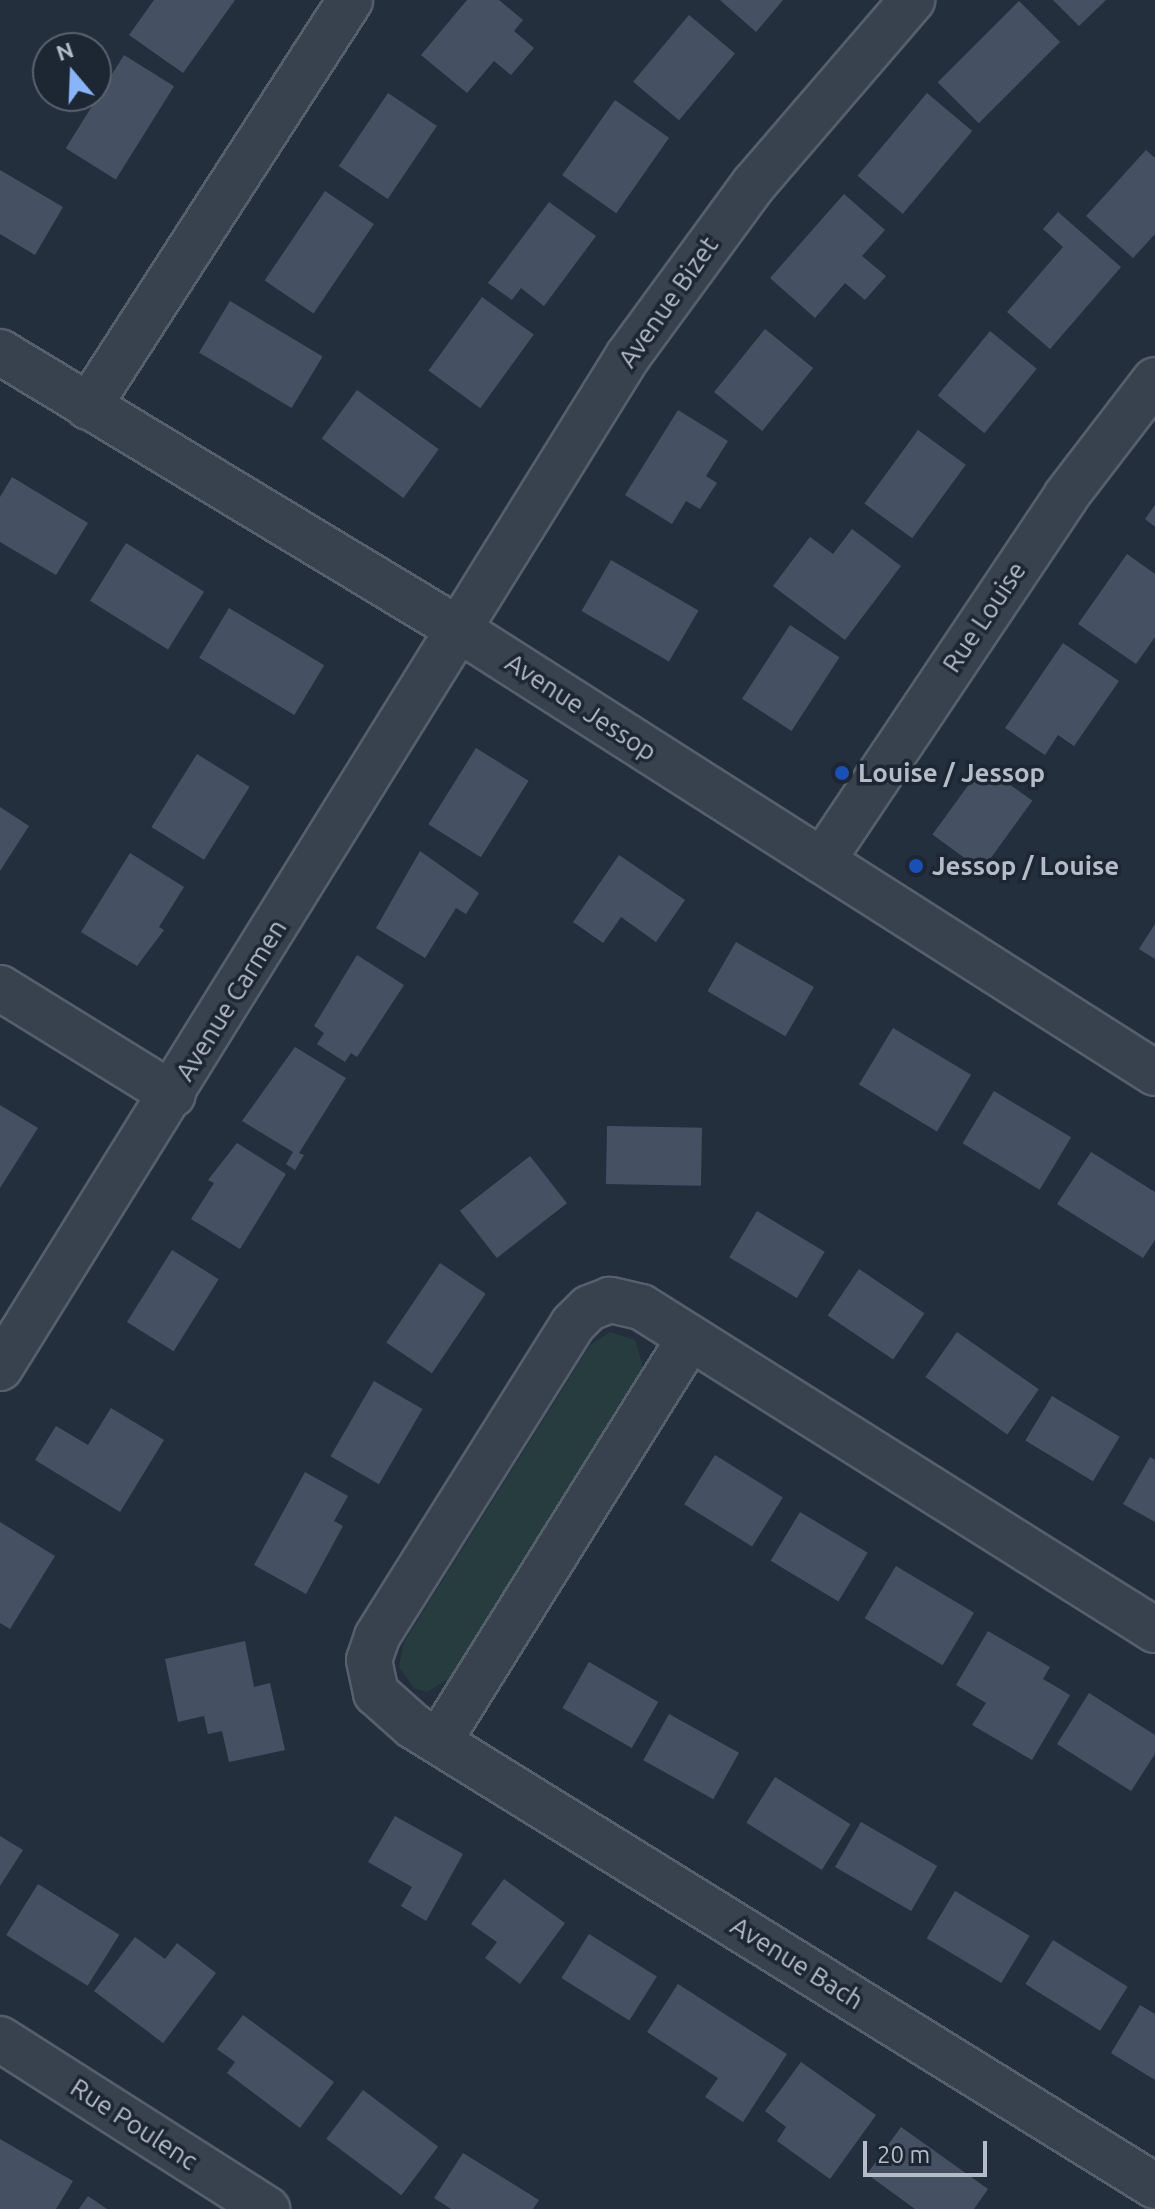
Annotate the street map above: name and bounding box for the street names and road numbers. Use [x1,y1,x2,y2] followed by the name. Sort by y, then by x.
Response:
[611,231,725,373] street label: Avenue Bizet
[936,556,1032,678] street label: Rue Louise
[500,647,662,767] street label: Avenue Jessop
[169,914,293,1086] street label: Avenue Carmen
[725,1910,869,2016] street label: Avenue Bach
[65,2071,203,2177] street label: Rue Poulenc

